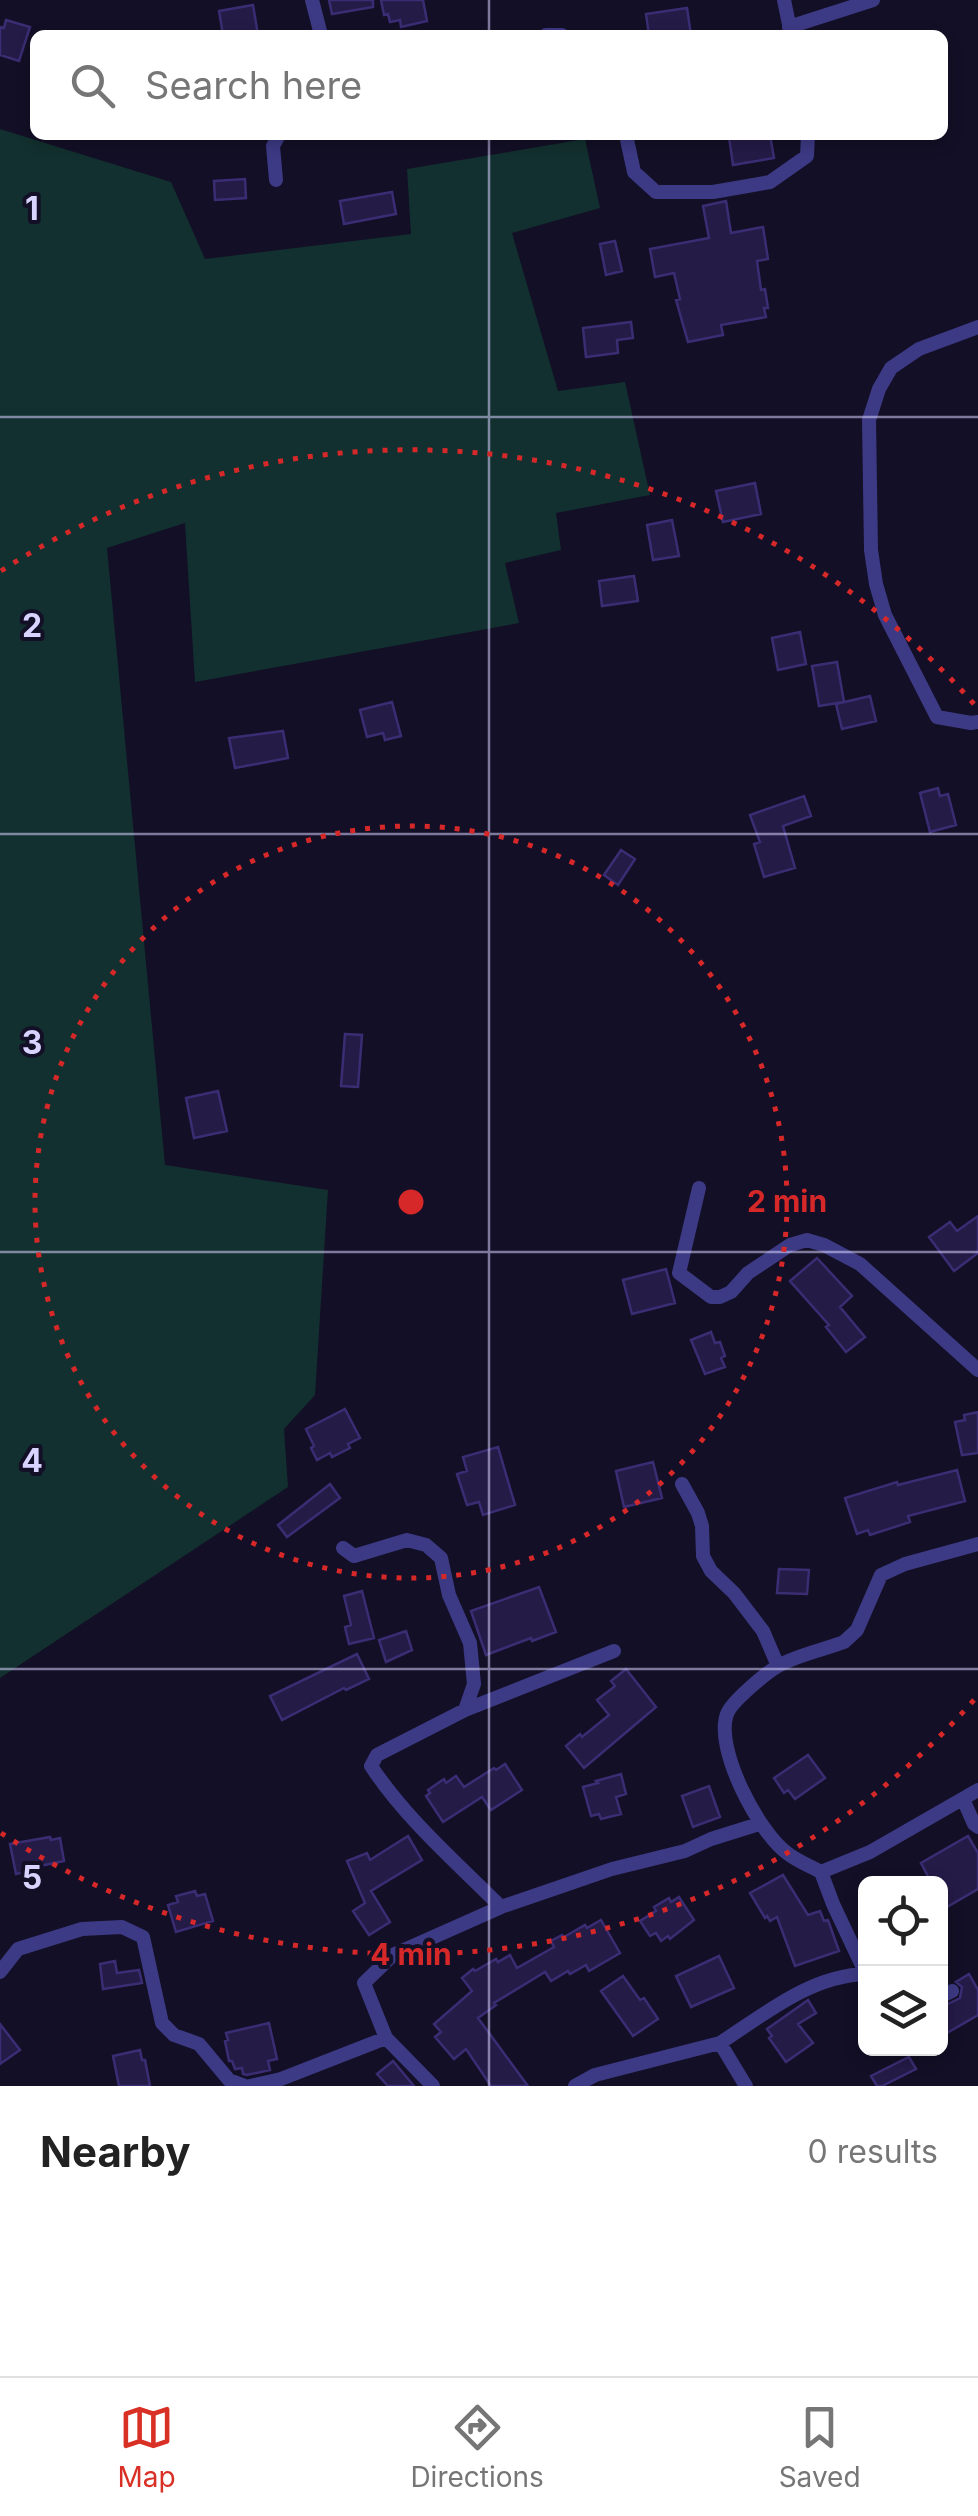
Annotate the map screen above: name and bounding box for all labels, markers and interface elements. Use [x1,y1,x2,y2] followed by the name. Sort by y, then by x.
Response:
[30,30,948,140] search box
[65,58,120,113] icon: search
[145,62,362,108] text: Search here
[25,189,39,228] text: 1
[22,606,42,645] text: 2
[22,1023,42,1062] text: 3
[747,1183,827,1219] text: 2 min
[393,1184,429,1220] centre of rings
[21,1441,43,1480] text: 4
[22,1858,42,1897] text: 5
[858,1876,948,2056] map controls
[858,1876,948,1966] button: locate
[370,1936,452,1972] text: 4 min
[858,1966,948,2056] button: layers
[40,2126,191,2177] text: Nearby
[808,2132,938,2171] text: 0 results
[117,2400,176,2494] tab: Map
[410,2400,544,2494] tab: Directions
[779,2400,861,2494] tab: Saved

